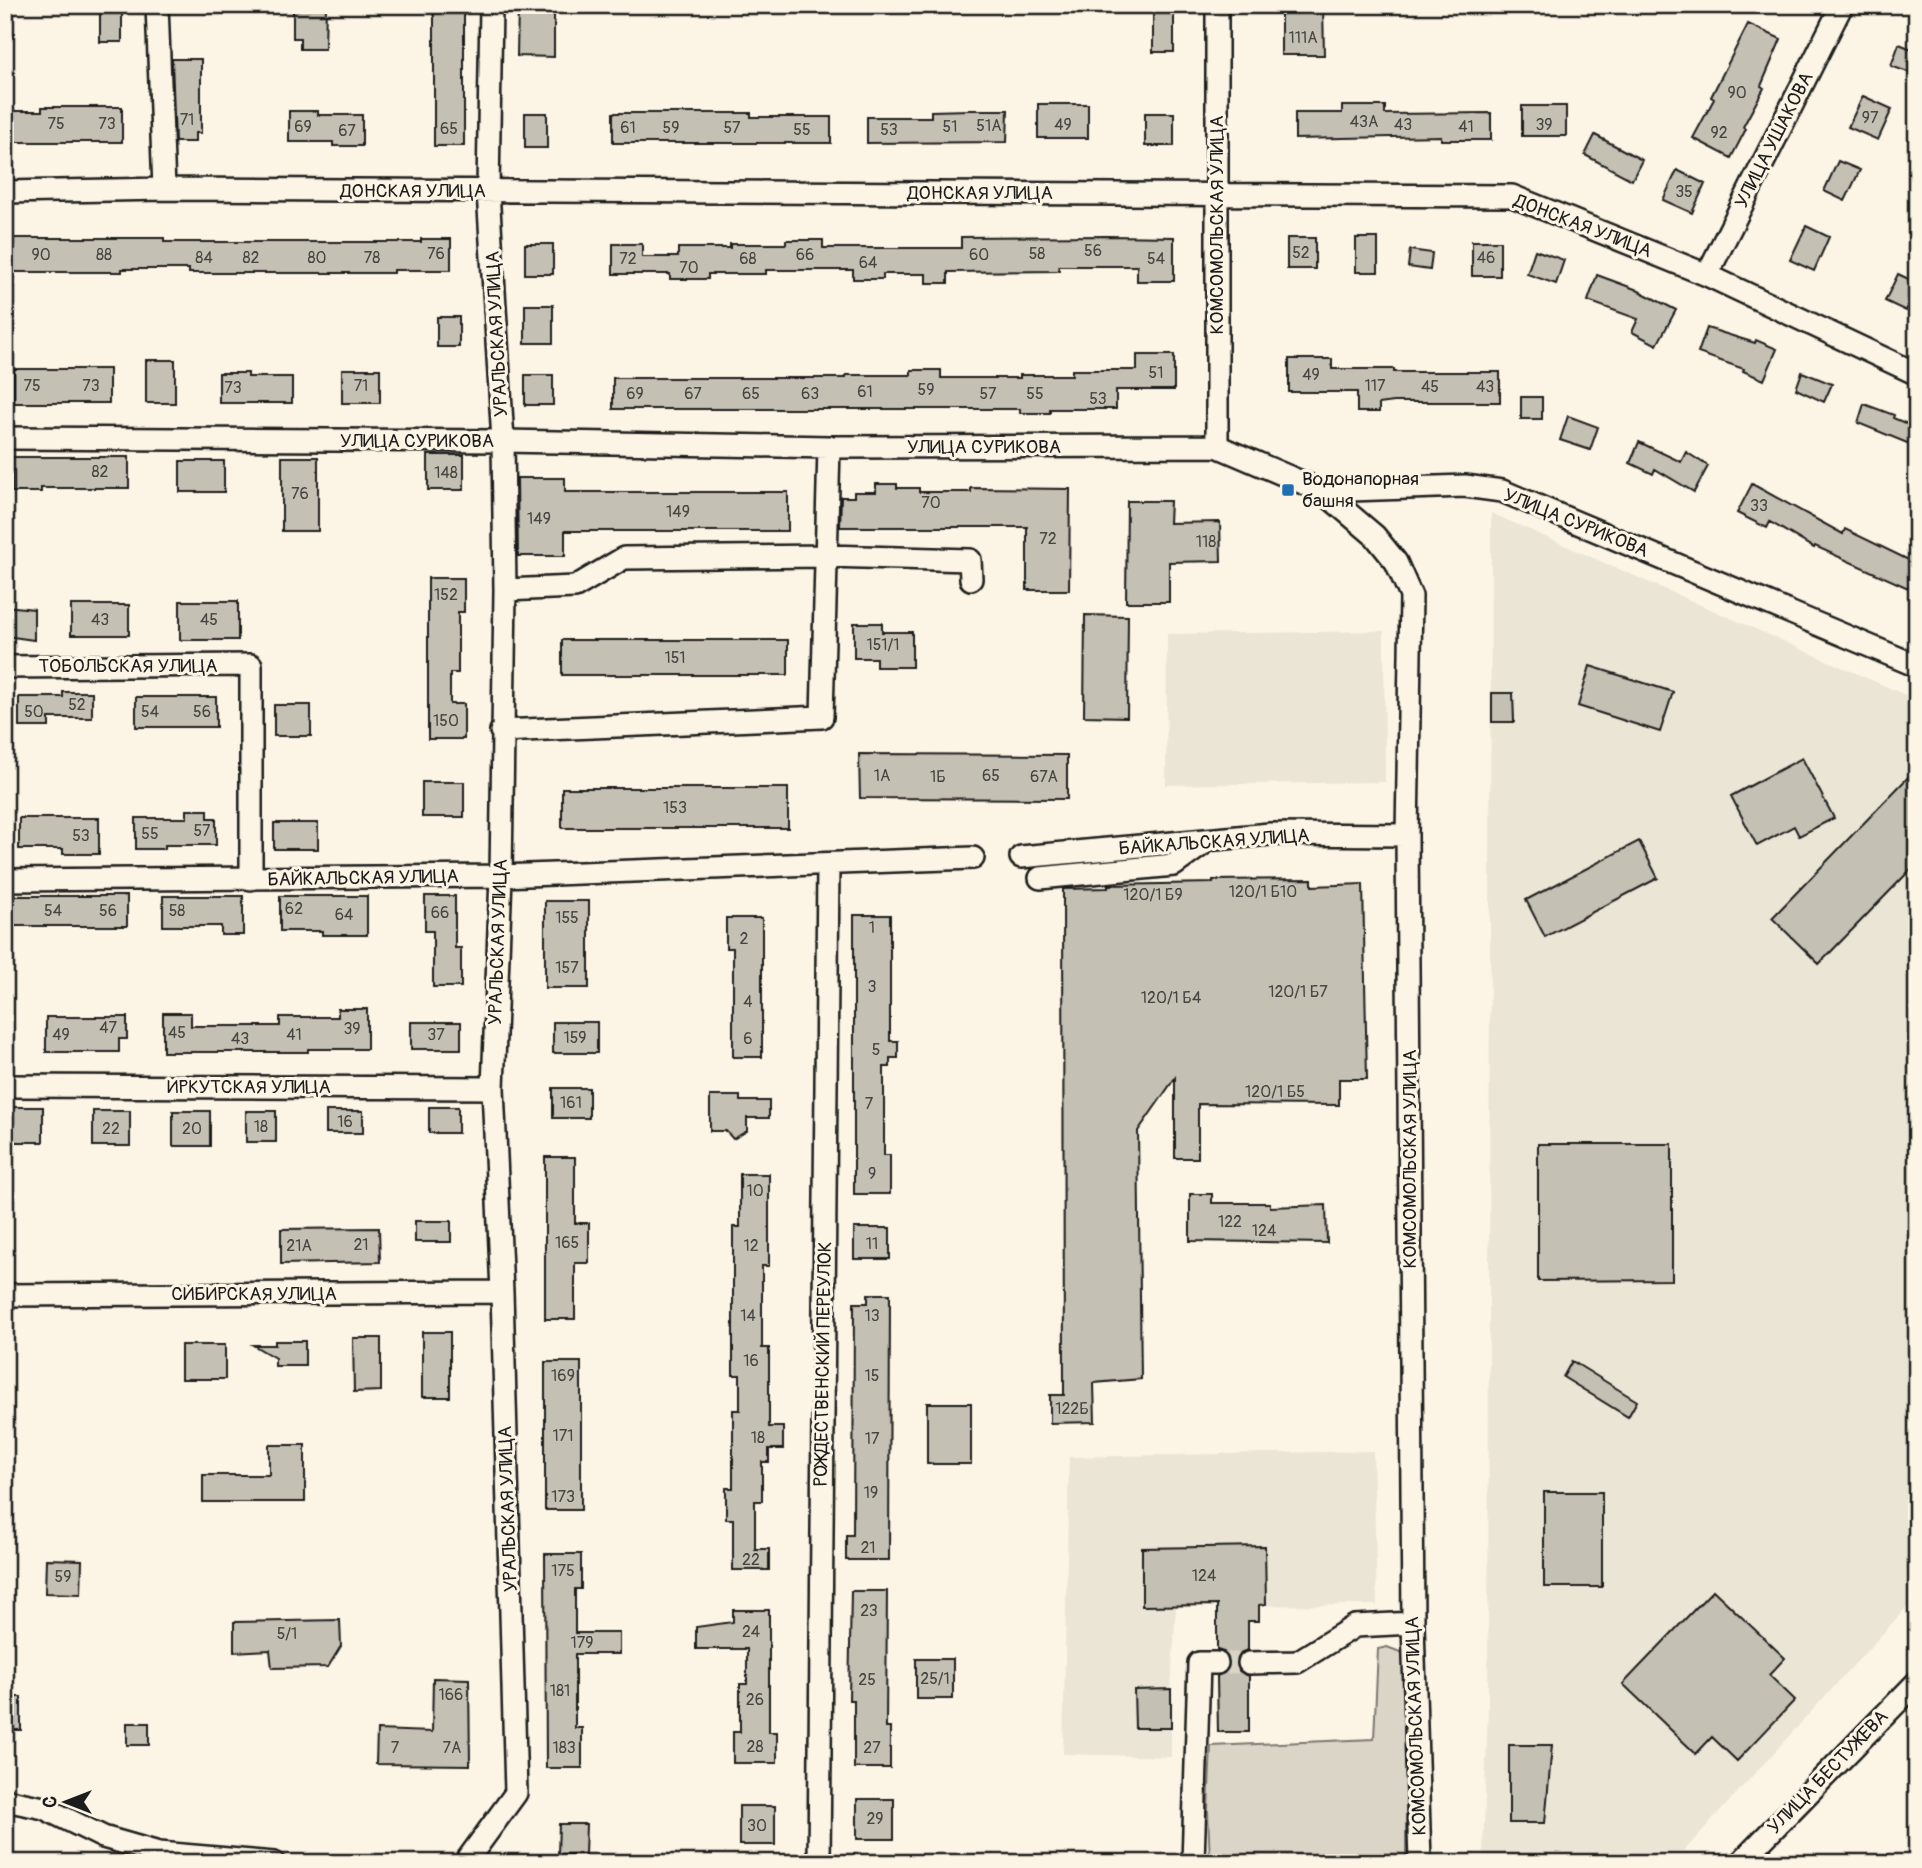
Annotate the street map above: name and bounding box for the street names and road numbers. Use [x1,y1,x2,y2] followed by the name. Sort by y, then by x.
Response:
[1729,68,1819,212] street label: УЛИЦА УШАКОВА
[1205,115,1229,335] street label: КОМСОМОЛЬСКАЯ УЛИЦА
[339,179,486,203] street label: ДОНСКАЯ УЛИЦА
[906,181,1053,205] street label: ДОНСКАЯ УЛИЦА
[1510,188,1655,263] street label: ДОНСКАЯ УЛИЦА
[481,250,513,418] street label: УРАЛЬСКАЯ УЛИЦА
[340,429,494,453] street label: УЛИЦА СУРИКОВА
[907,435,1061,459] street label: УЛИЦА СУРИКОВА
[1500,483,1652,563] street label: УЛИЦА СУРИКОВА
[39,654,218,678] street label: ТОБОЛЬСКАЯ УЛИЦА
[1118,823,1310,861] street label: БАЙКАЛЬСКАЯ УЛИЦА
[483,859,513,1025] street label: УРАЛЬСКАЯ УЛИЦА
[267,864,459,892] street label: БАЙКАЛЬСКАЯ УЛИЦА
[1398,1049,1422,1269] street label: КОМСОМОЛЬСКАЯ УЛИЦА
[167,1075,331,1099] street label: ИРКУТСКАЯ УЛИЦА
[809,1241,837,1487] street label: РОЖДЕСТВЕНСКИЙ ПЕРЕУЛОК
[171,1282,337,1306] street label: СИБИРСКАЯ УЛИЦА
[493,1426,523,1592] street label: УРАЛЬСКАЯ УЛИЦА
[1400,1616,1432,1836] street label: КОМСОМОЛЬСКАЯ УЛИЦА
[1763,1705,1893,1839] street label: УЛИЦА БЕСТУЖЕВА

